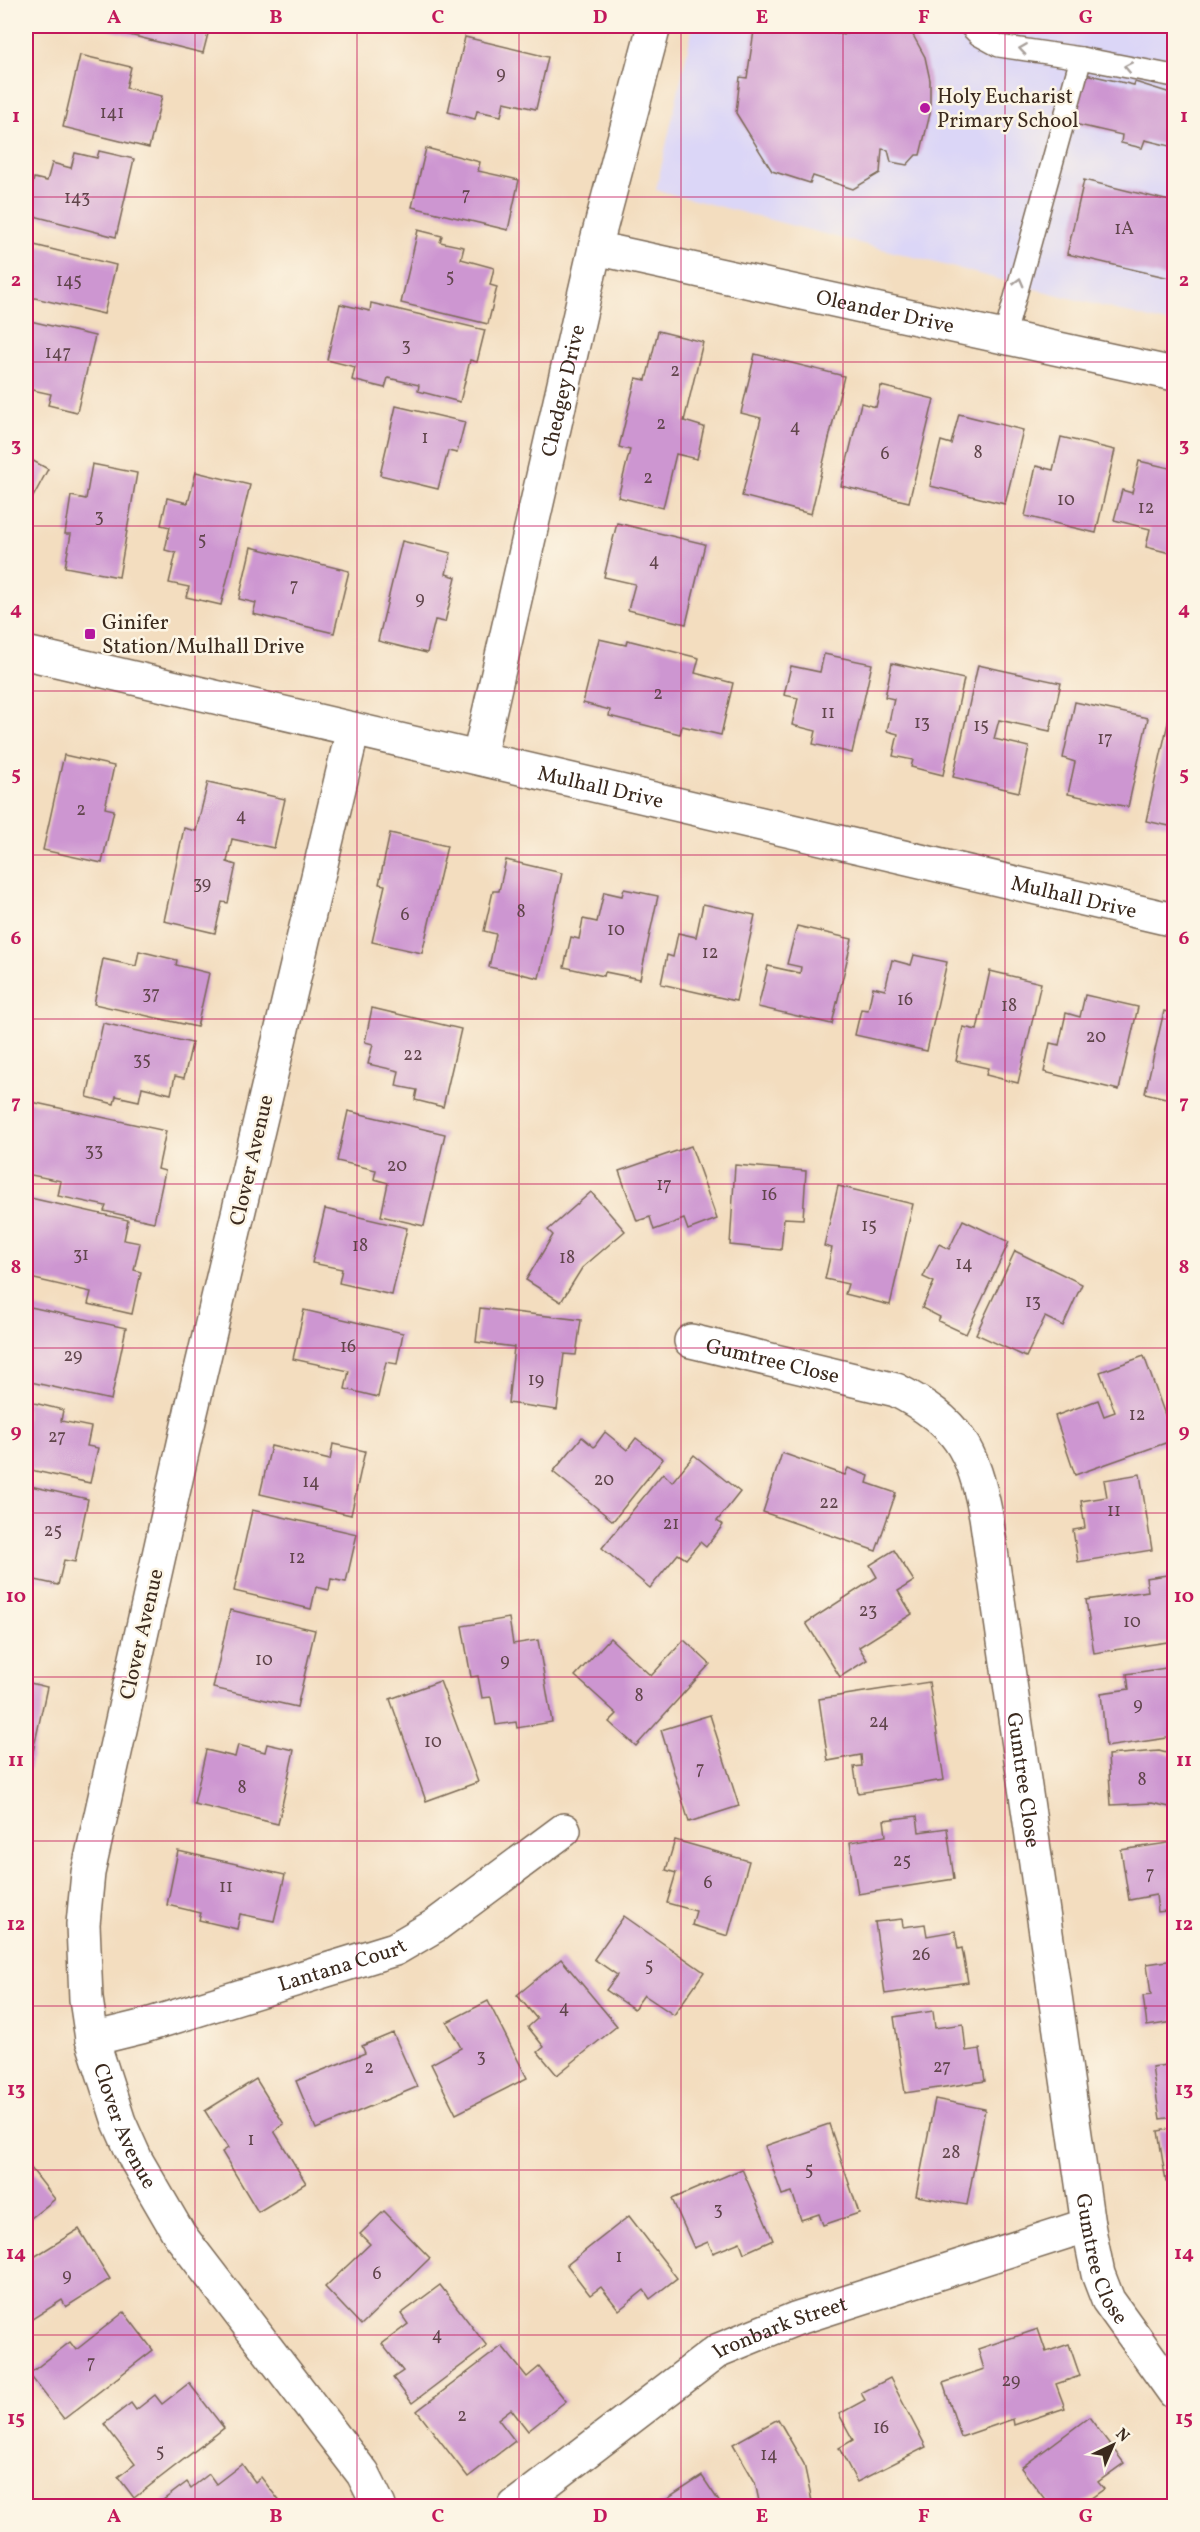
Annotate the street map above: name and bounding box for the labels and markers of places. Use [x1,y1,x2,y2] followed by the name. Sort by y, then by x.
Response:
[937,83,1078,136] place label: Holy Eucharist Primary School
[918,101,932,115] marker: Holy Eucharist Primary School
[102,609,304,662] place label: Ginifer Station/Mulhall Drive
[83,627,97,641] marker: Ginifer Station/Mulhall Drive

